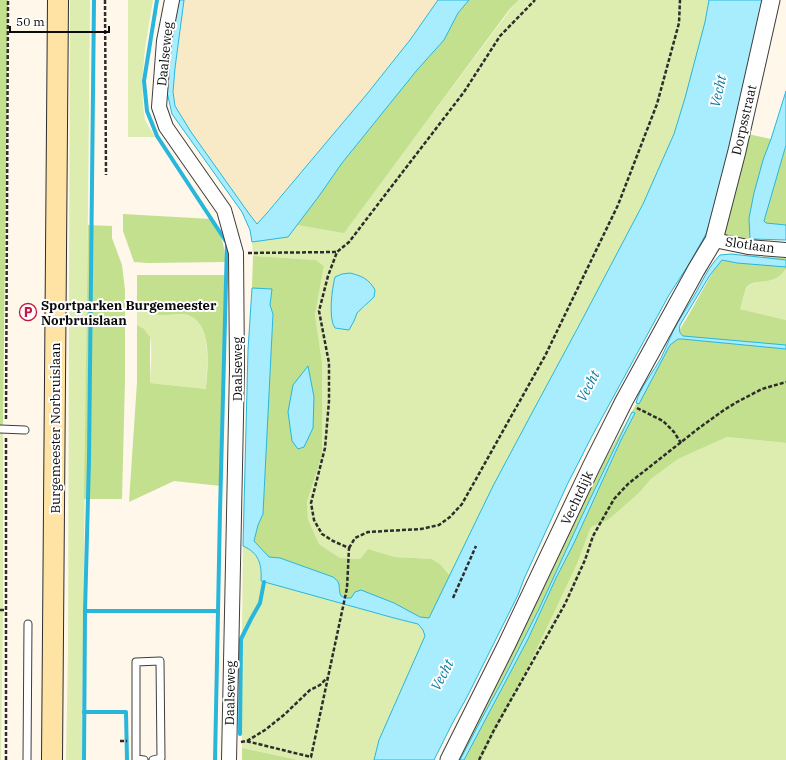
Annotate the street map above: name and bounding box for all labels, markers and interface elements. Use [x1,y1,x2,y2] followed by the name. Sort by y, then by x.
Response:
[10,8,109,34] scale bar
[16,14,45,29] text: 50 m
[153,21,177,87] street label: Daalseweg
[706,72,730,109] water label: Vecht
[728,83,760,157] street label: Dorpsstraat
[724,233,776,257] street label: Slotlaan
[41,297,217,329] place label: Sportparken Burgemeester Norbruislaan
[18,302,38,322] parking icon: Sportparken Burgemeester Norbruislaan
[229,337,246,401] street label: Daalseweg
[47,342,64,514] street label: Burgemeester Norbruislaan
[573,366,604,405] water label: Vecht
[557,468,597,528] street label: Vechtdijk
[427,655,458,694] water label: Vecht
[221,661,239,725] street label: Daalseweg

